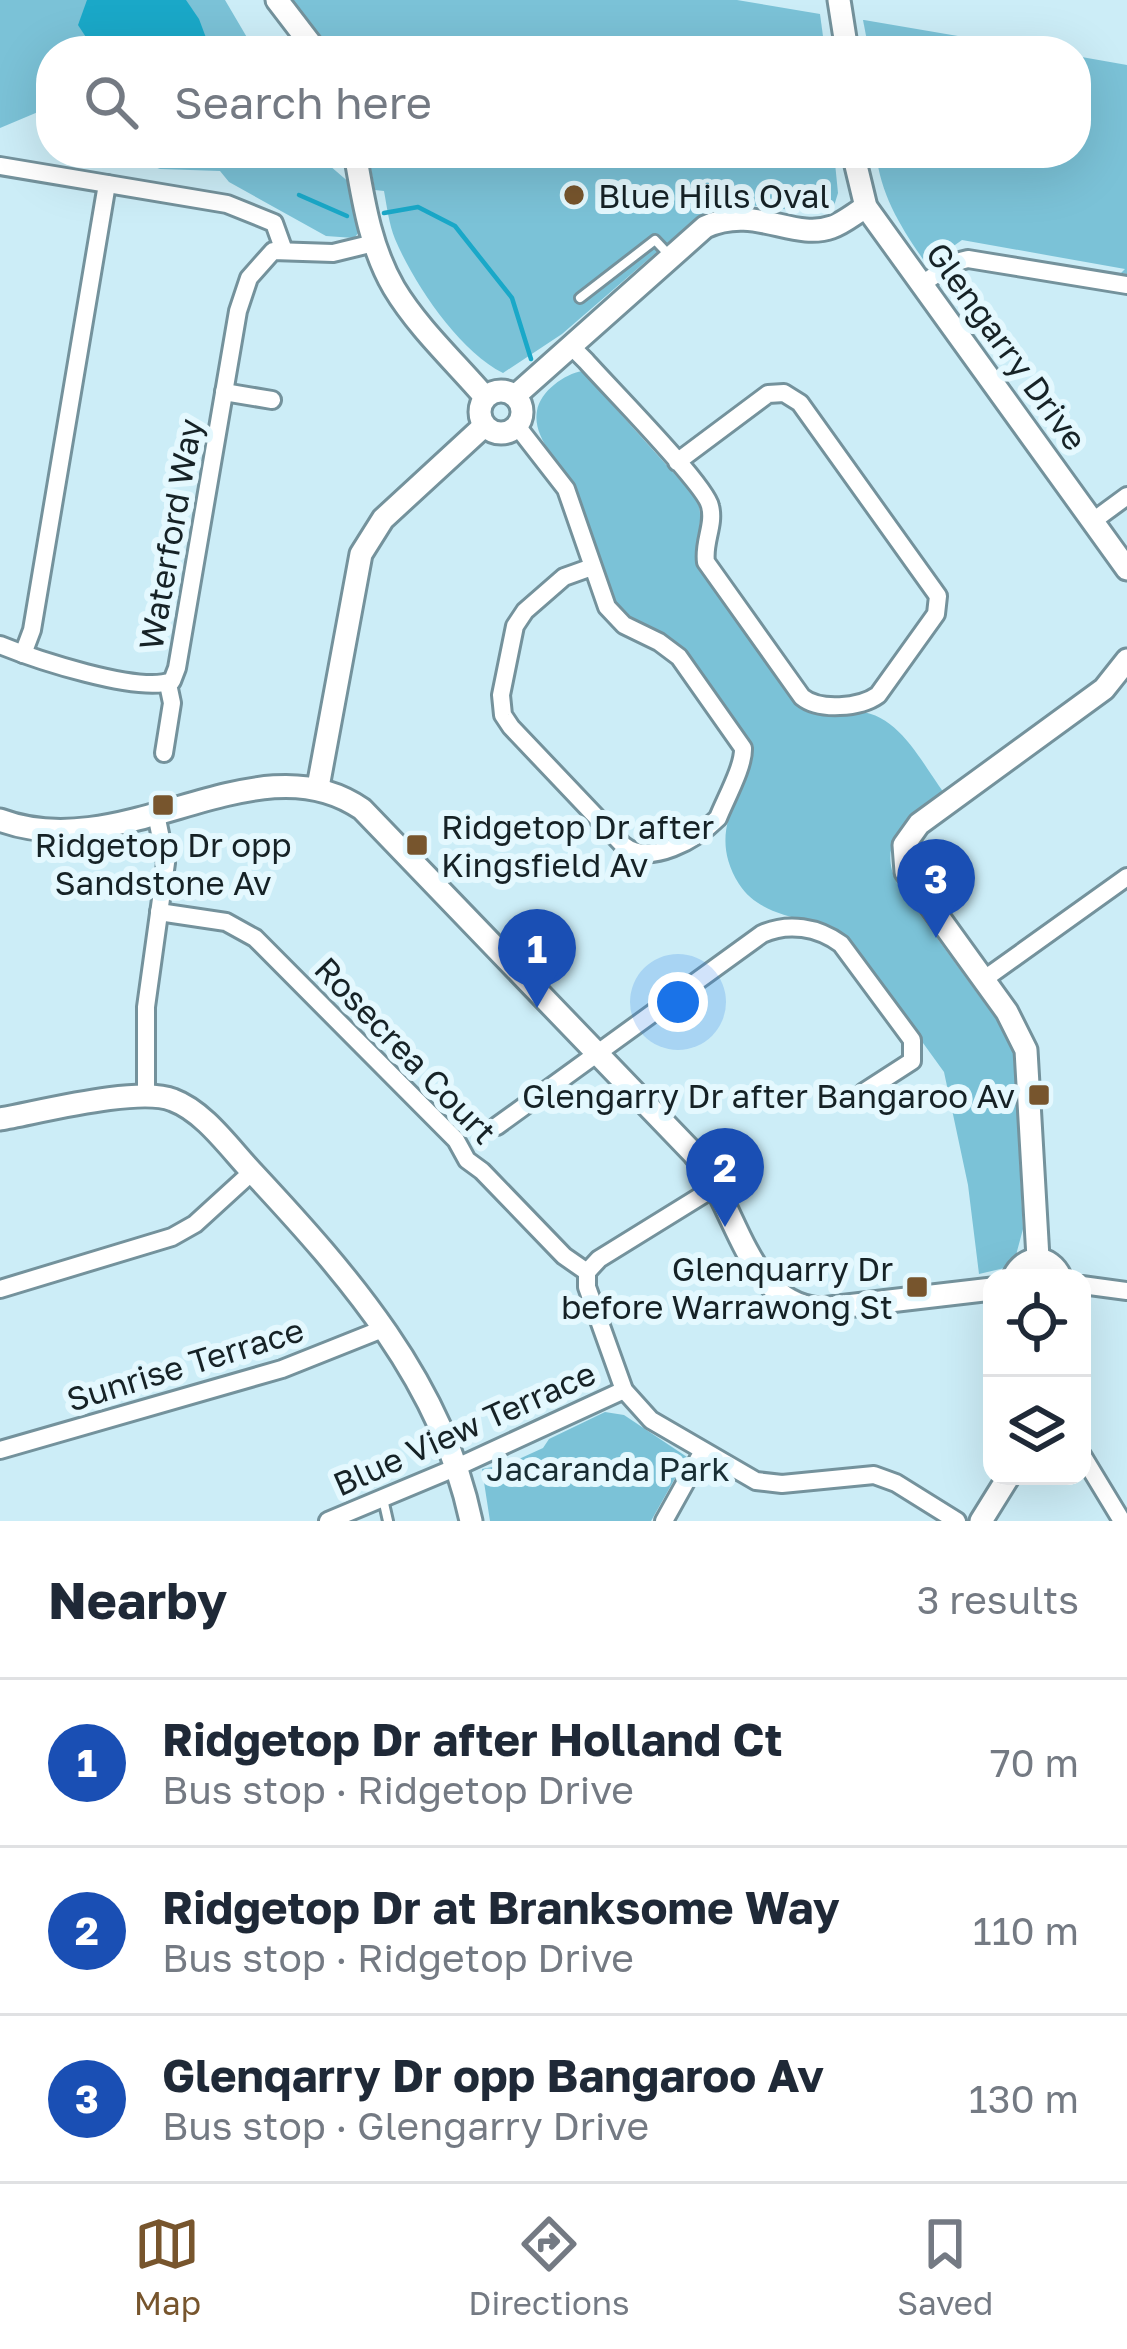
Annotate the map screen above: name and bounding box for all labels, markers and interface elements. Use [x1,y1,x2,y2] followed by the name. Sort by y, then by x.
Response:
[36,36,1091,168] search box
[78,69,144,135] icon: search
[174,75,432,129] text: Search here
[598,176,830,215] place label: Blue Hills Oval
[561,182,587,208] marker: Blue Hills Oval
[919,235,1095,457] street label: Glengarry Drive
[130,415,210,653] street label: Waterford Way
[150,792,176,818] marker: Ridgetop Dr opp Sandstone Av
[441,807,714,884] place label: Ridgetop Dr after Kingsfield Av
[34,825,292,902] place label: Ridgetop Dr opp Sandstone Av
[404,832,430,858] marker: Ridgetop Dr after Kingsfield Av
[897,839,975,938] pin: 3
[498,909,576,1008] pin: 1
[307,949,505,1151] street label: Rosecrea Court
[648,972,708,1032] your location
[522,1076,1015,1115] place label: Glengarry Dr after Bangaroo Av
[1026,1082,1052,1108] marker: Glengarry Dr after Bangaroo Av
[686,1128,764,1227] pin: 2
[561,1249,893,1326] place label: Glenquarry Dr before Warrawong St
[983,1269,1091,1485] map controls
[983,1269,1091,1377] button: locate
[904,1274,930,1300] marker: Glenquarry Dr before Warrawong St
[62,1309,308,1419] street label: Sunrise Terrace
[327,1353,601,1503] street label: Blue View Terrace
[983,1377,1091,1485] button: layers
[486,1449,730,1488] park label: Jacaranda Park
[48,1569,227,1630] text: Nearby
[917,1576,1079,1623] text: 3 results
[162,1712,783,1766] text: Ridgetop Dr after Holland Ct
[77,1739,97,1786] text: 1
[990,1739,1079,1786] text: 70 m
[162,1766,634,1813] text: Bus stop · Ridgetop Drive
[162,1880,840,1934] text: Ridgetop Dr at Branksome Way
[75,1907,99,1954] text: 2
[973,1907,1079,1954] text: 110 m
[162,1934,634,1981] text: Bus stop · Ridgetop Drive
[162,2048,824,2102] text: Glenqarry Dr opp Bangaroo Av
[75,2075,99,2122] text: 3
[969,2075,1079,2122] text: 130 m
[162,2102,649,2149] text: Bus stop · Glengarry Drive
[134,2211,201,2322] tab: Map
[468,2211,630,2322] tab: Directions
[897,2211,993,2322] tab: Saved

